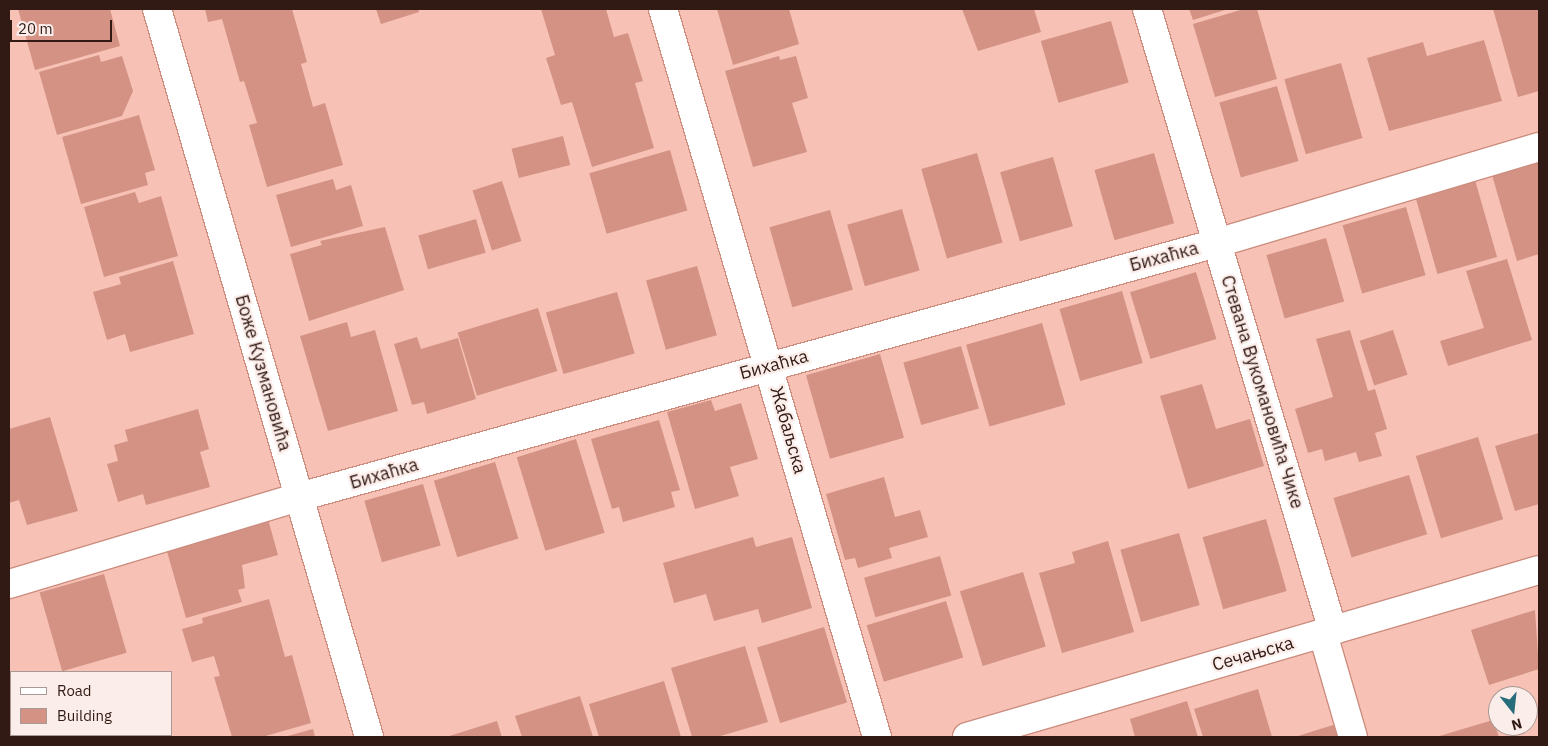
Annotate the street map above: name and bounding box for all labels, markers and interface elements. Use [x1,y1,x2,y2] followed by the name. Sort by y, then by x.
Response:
[12,10,115,42] scale bar
[18,19,53,38] text: 20 m
[1127,237,1201,277] street label: Бихаћка
[1216,273,1308,511] street label: Стевана Вукомановића Чике
[230,292,296,454] street label: Боже Кузмановића
[737,345,811,385] street label: Бихаћка
[765,384,811,476] street label: Жабаљска
[347,454,421,494] street label: Бихаћка
[1210,632,1296,676] street label: Сечањска
[10,671,172,736] legend
[57,681,92,700] text: Road
[1488,686,1538,736] north arrow
[57,706,112,725] text: Building
[1510,714,1524,735] text: N

